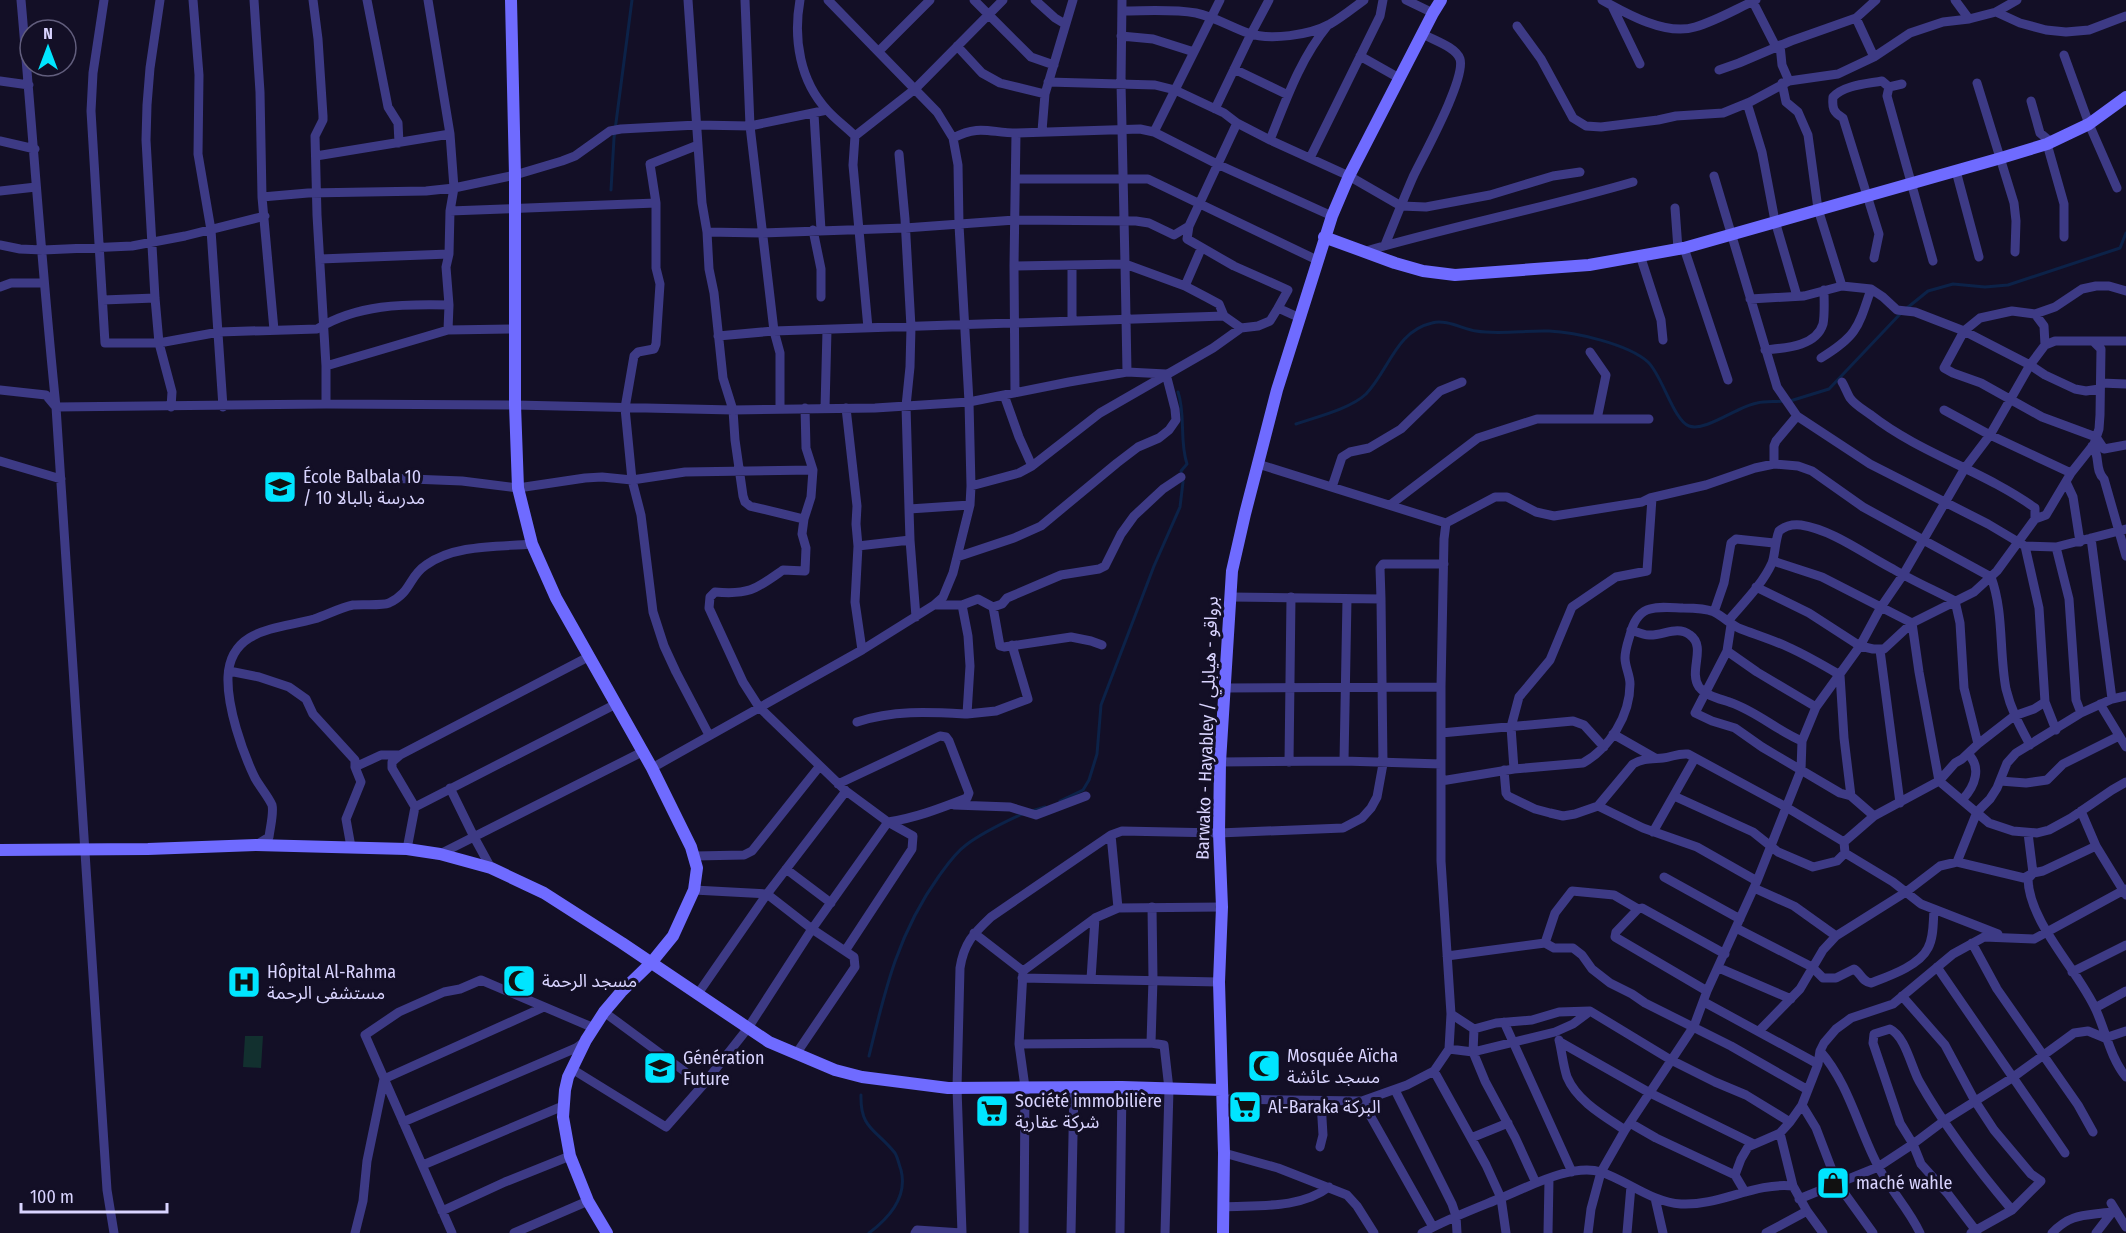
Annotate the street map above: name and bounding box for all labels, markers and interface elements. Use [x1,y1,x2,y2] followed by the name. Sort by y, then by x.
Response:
[18,18,78,78] north arrow
[43,24,53,43] text: N
[303,465,425,509] place label: École Balbala 10 / مدرسة بالبالا 10
[262,469,298,505] school or university icon: École Balbala 10 / مدرسة بالبالا 10
[1191,596,1225,860] street label: Barwako - Hayabley / برواقو - هيابلي
[267,961,396,1004] place label: Hôpital Al-Rahma مستشفى الرحمة
[501,963,537,999] mosque icon: مسجد الرحمة
[226,964,262,1000] hospital icon: Hôpital Al-Rahma مستشفى الرحمة
[542,970,637,992] place label: مسجد الرحمة
[1287,1045,1398,1088] place label: Mosquée Aïcha مسجد عائشة
[683,1047,765,1090] place label: Génération Future
[1246,1048,1282,1084] mosque icon: Mosquée Aïcha مسجد عائشة
[642,1050,678,1086] school or university icon: Génération Future
[1227,1089,1263,1125] supermarket icon: Al-Baraka البركة
[1015,1090,1162,1133] place label: Société immobilière شركة عقارية
[974,1093,1010,1129] supermarket icon: Société immobilière شركة عقارية
[1268,1096,1381,1118] place label: Al-Baraka البركة
[1815,1165,1851,1201] shop icon: maché wahle
[1856,1172,1952,1194] place label: maché wahle
[21,1176,166,1214] scale bar
[30,1186,74,1208] text: 100 m

